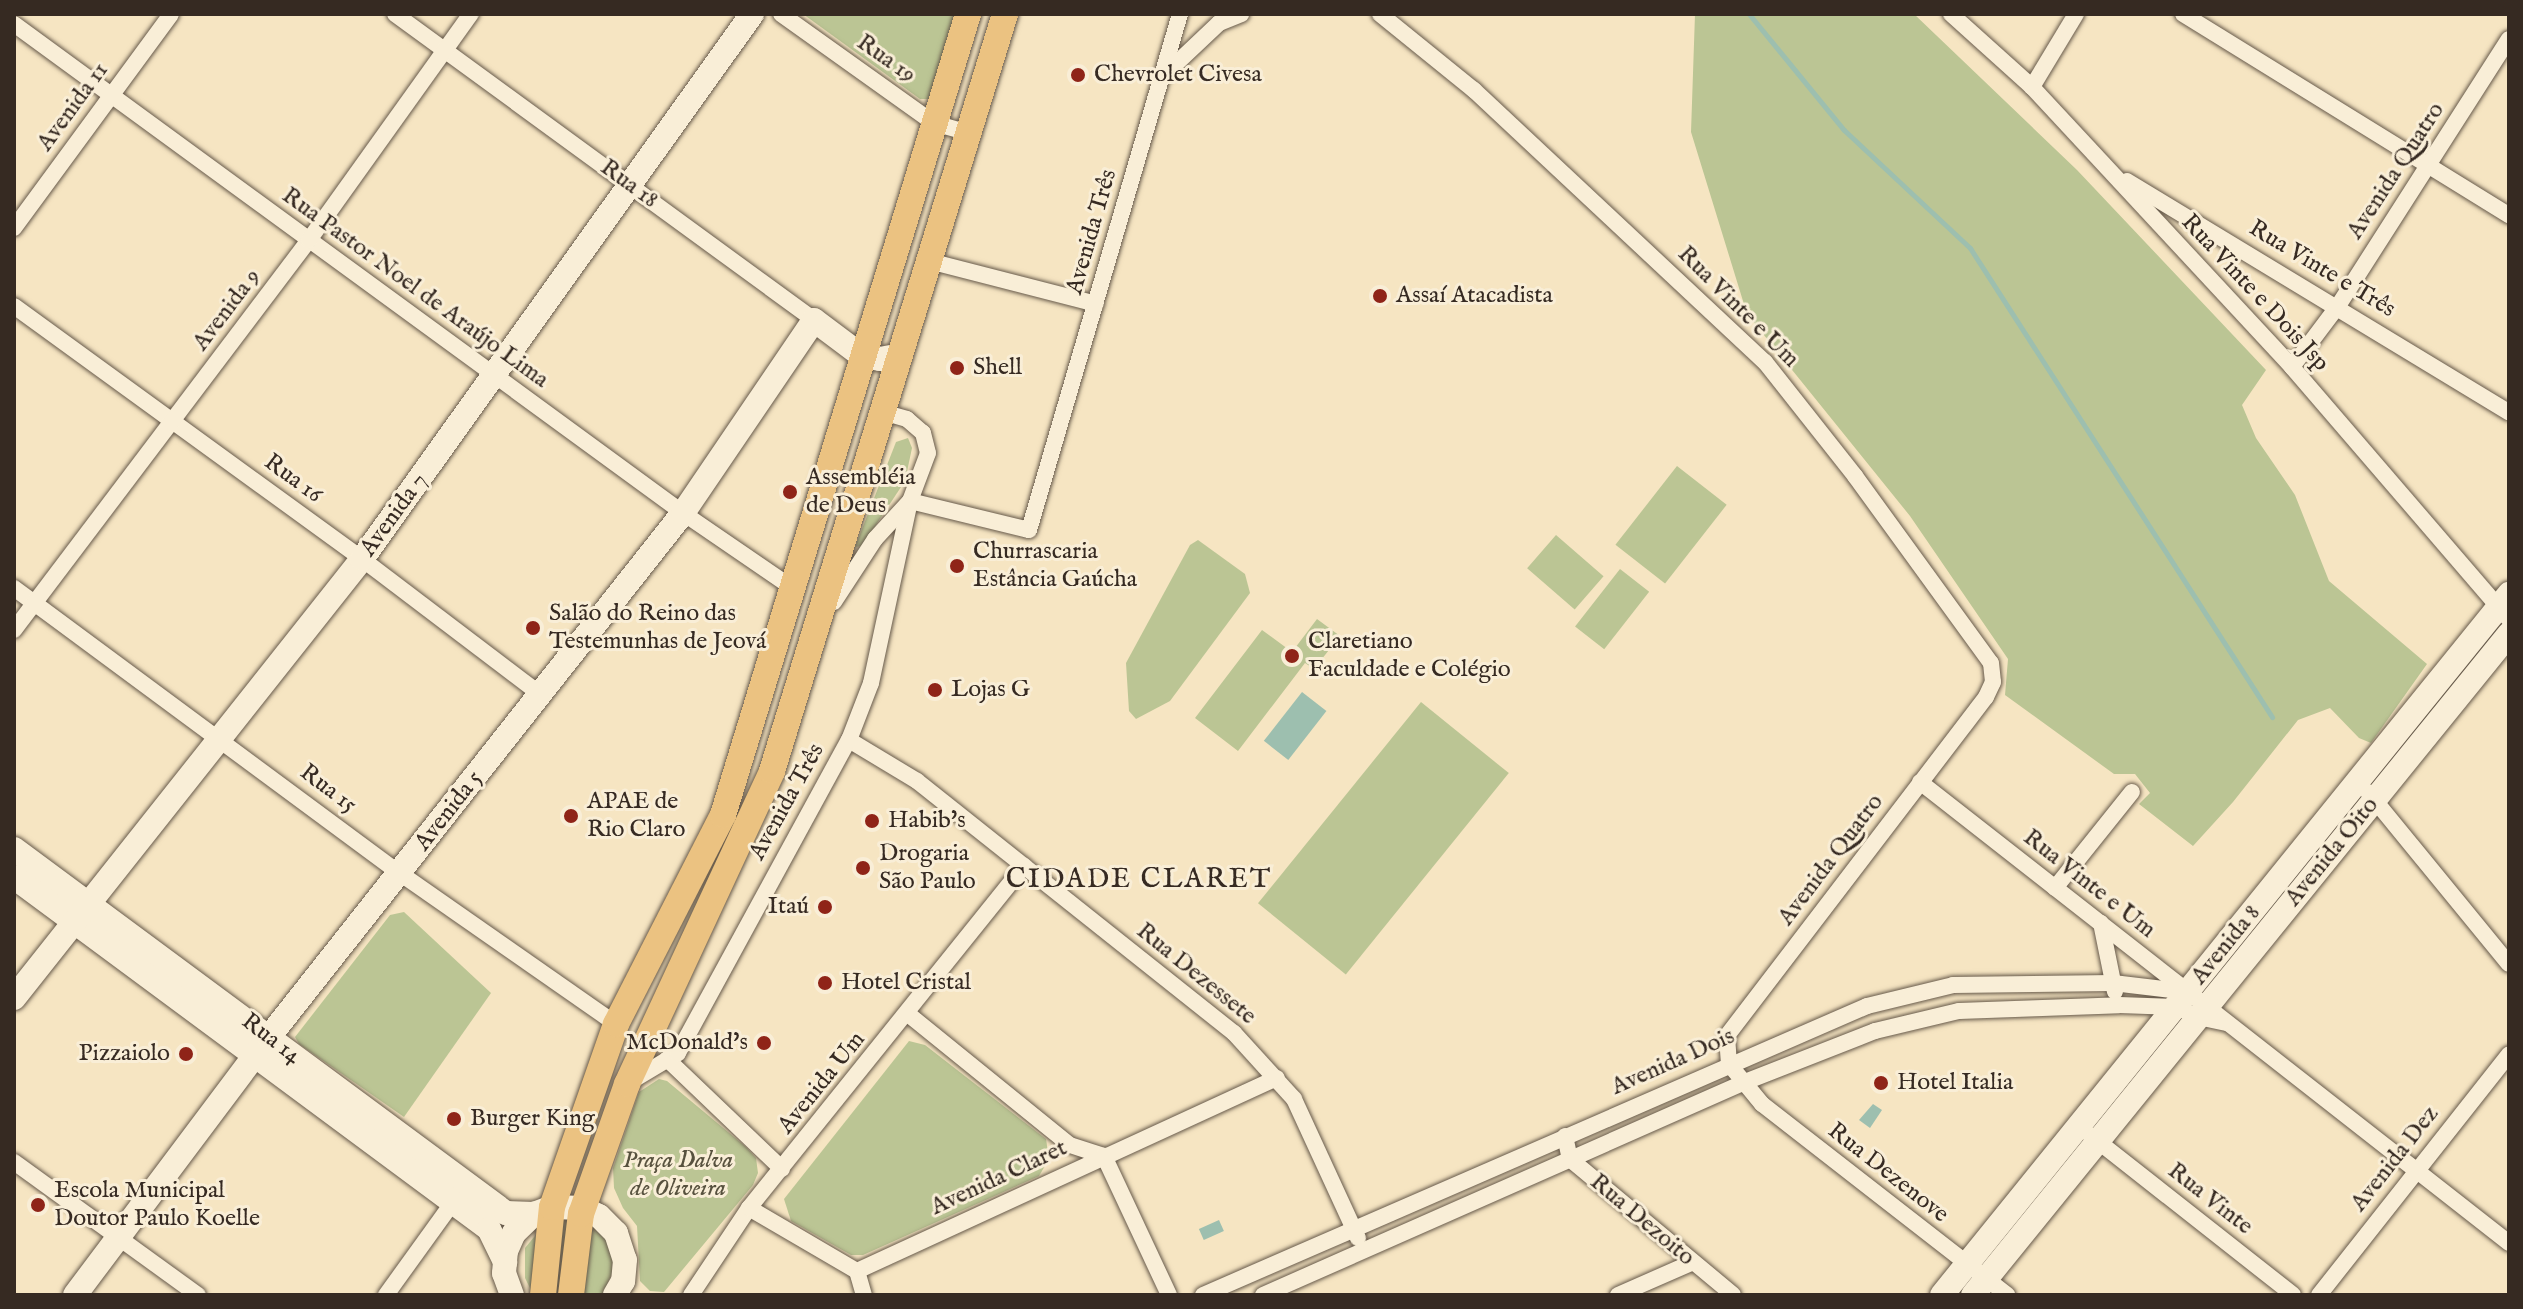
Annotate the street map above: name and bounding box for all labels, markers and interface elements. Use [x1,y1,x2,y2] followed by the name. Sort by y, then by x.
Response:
[851,28,921,90] street label: Rua 19
[31,57,115,157] street label: Avenida 11
[1094,61,1262,89] place label: Chevrolet Civesa
[1069,66,1087,84] marker: Chevrolet Civesa
[2341,97,2451,245] street label: Avenida Quatro
[594,153,664,215] street label: Rua 18
[1060,166,1124,298] street label: Avenida Três
[276,181,554,395] street label: Rua Pastor Noel de Araújo Lima
[2175,208,2335,378] street label: Rua Vinte e Dois Jsp
[2244,214,2400,324] street label: Rua Vinte e Três
[1671,240,1805,374] street label: Rua Vinte e Um
[187,263,267,357] street label: Avenida 9
[1396,282,1553,310] place label: Assaí Atacadista
[1371,287,1389,305] marker: Assaí Atacadista
[973,354,1022,382] place label: Shell
[948,359,966,377] marker: Shell
[258,448,328,510] street label: Rua 16
[806,464,916,520] place label: Assembléia de Deus
[354,468,434,562] street label: Avenida 7
[781,483,799,501] marker: Assembléia de Deus
[973,538,1137,594] place label: Churrascaria Estância Gaúcha
[948,557,966,575] marker: Churrascaria Estância Gaúcha
[549,600,766,656] place label: Salão do Reino das Testemunhas de Jeová
[524,619,542,637] marker: Salão do Reino das Testemunhas de Jeová
[1308,628,1511,684] place label: Claretiano Faculdade e Colégio
[1283,647,1301,665] marker: Claretiano Faculdade e Colégio
[951,676,1030,704] place label: Lojas G
[926,681,944,699] marker: Lojas G
[743,739,831,865] street label: Avenida Três
[294,758,362,820] street label: Rua 15
[409,765,489,857] street label: Avenida 5
[587,788,685,844] place label: APAE de Rio Claro
[1772,789,1890,931] street label: Avenida Quatro
[2279,792,2385,912] street label: Avenida Oito
[562,807,580,825] marker: APAE de Rio Claro
[888,807,966,835] place label: Habib's
[863,812,881,830] marker: Habib's
[2017,823,2161,945] street label: Rua Vinte e Um
[879,840,976,896] place label: Drogaria São Paulo
[854,859,872,877] marker: Drogaria São Paulo
[1006,863,1272,897] district label: CIDADE CLARET
[768,893,809,921] place label: Itaú
[816,898,834,916] marker: Itaú
[2185,899,2267,991] street label: Avenida 8
[1130,917,1262,1031] street label: Rua Dezessete
[841,969,971,997] place label: Hotel Cristal
[816,974,834,992] marker: Hotel Cristal
[236,1007,306,1071] street label: Rua 14
[1607,1022,1739,1102] street label: Avenida Dois
[772,1026,872,1140] street label: Avenida Um
[626,1029,748,1057] place label: McDonald's
[755,1034,773,1052] marker: McDonald's
[79,1040,170,1068] place label: Pizzaiolo
[177,1045,195,1063] marker: Pizzaiolo
[1897,1069,2013,1097] place label: Hotel Italia
[1872,1074,1890,1092] marker: Hotel Italia
[2345,1100,2445,1218] street label: Avenida Dez
[470,1105,595,1133] place label: Burger King
[445,1110,463,1128] marker: Burger King
[1822,1117,1954,1229] street label: Rua Dezenove
[926,1134,1072,1222] street label: Avenida Claret
[623,1147,733,1203] park label: Praça Dalva de Oliveira
[2162,1157,2258,1241] street label: Rua Vinte
[1584,1168,1700,1272] street label: Rua Dezoito
[54,1177,260,1233] place label: Escola Municipal Doutor Paulo Koelle
[29,1196,47,1214] marker: Escola Municipal Doutor Paulo Koelle

